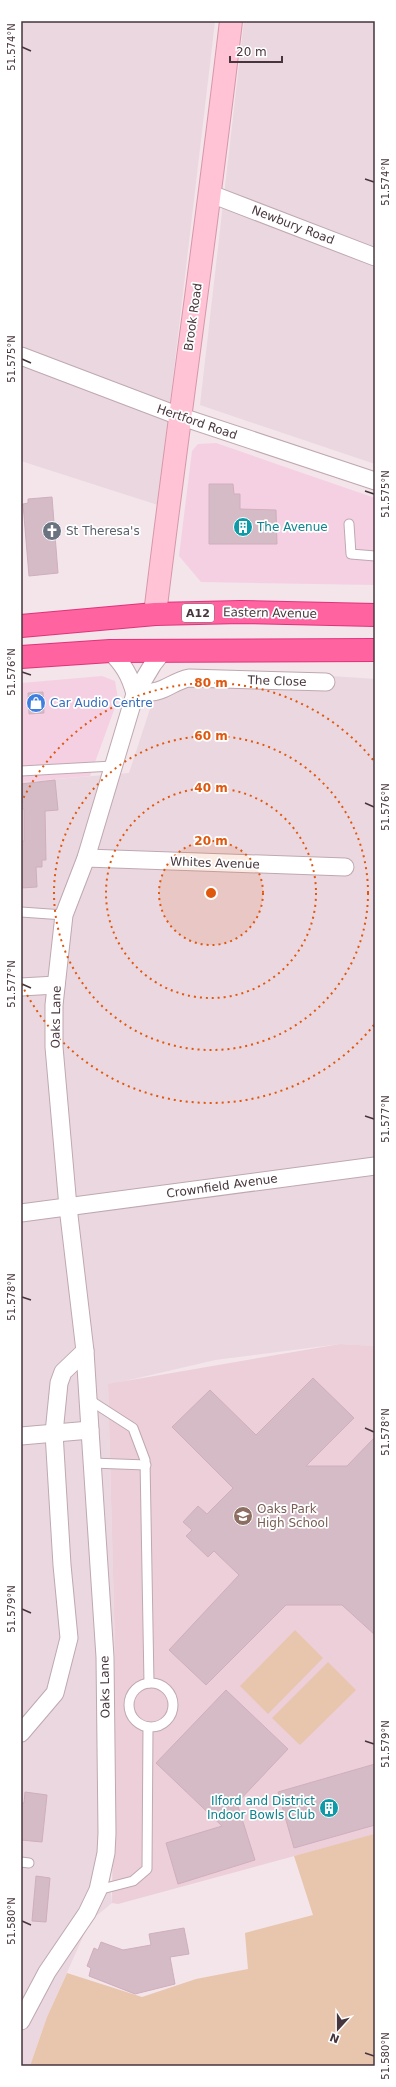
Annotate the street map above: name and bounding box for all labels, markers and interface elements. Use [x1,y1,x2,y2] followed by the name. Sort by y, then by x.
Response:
[6,23,17,71] text: 51.574°N
[230,38,282,64] scale bar
[236,45,267,59] text: 20 m
[380,158,391,206] text: 51.574°N
[250,203,336,247] street label: Newbury Road
[181,282,205,352] street label: Brook Road
[6,335,17,383] text: 51.575°N
[155,402,239,442] street label: Hertford Road
[380,470,391,518] text: 51.575°N
[232,516,254,538] building icon: The Avenue
[41,520,63,542] church icon: St Theresa's
[256,520,328,534] place label: The Avenue
[66,524,140,538] place label: St Theresa's
[182,604,214,622] road number: A12
[223,605,317,621] street label: Eastern Avenue
[6,648,17,696] text: 51.576°N
[246,673,307,689] street label: The Close
[194,676,228,690] text: 80 m
[25,692,47,714] shop icon: Car Audio Centre
[50,696,153,710] place label: Car Audio Centre
[194,729,228,743] text: 60 m
[194,781,228,795] text: 40 m
[380,783,391,831] text: 51.576°N
[194,834,228,848] text: 20 m
[170,854,260,872] street label: Whites Avenue
[204,886,218,900] centre of rings
[6,960,17,1008] text: 51.577°N
[48,985,64,1049] street label: Oaks Lane
[380,1095,391,1143] text: 51.577°N
[166,1171,278,1201] street label: Crownfield Avenue
[6,1273,17,1321] text: 51.578°N
[380,1408,391,1456] text: 51.578°N
[257,1502,328,1530] place label: Oaks Park High School
[232,1505,254,1527] school or university icon: Oaks Park High School
[6,1585,17,1633] text: 51.579°N
[97,1655,113,1719] street label: Oaks Lane
[380,1720,391,1768] text: 51.579°N
[207,1794,315,1822] place label: Ilford and District Indoor Bowls Club
[318,1797,340,1819] building icon: Ilford and District Indoor Bowls Club
[6,1897,17,1945] text: 51.580°N
[318,2009,358,2049] north arrow
[328,2030,341,2046] text: N
[380,2032,391,2080] text: 51.580°N

